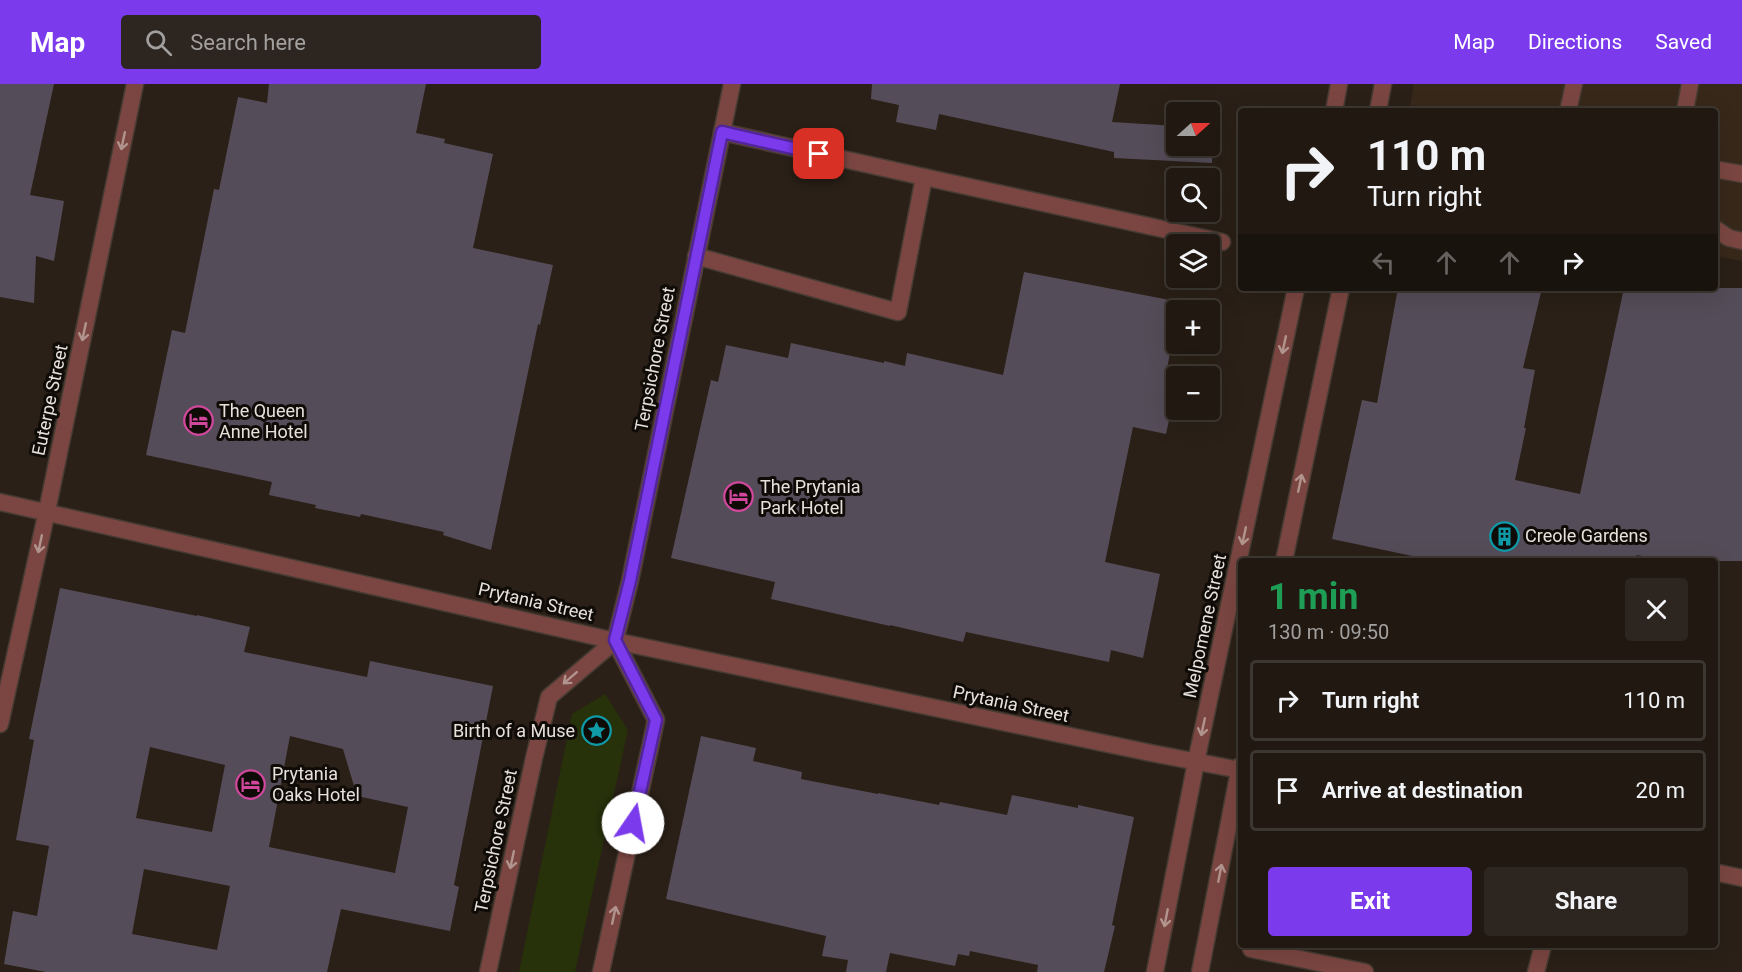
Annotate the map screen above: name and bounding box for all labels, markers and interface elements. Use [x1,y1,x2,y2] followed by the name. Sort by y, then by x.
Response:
[121,15,541,69] search box
[30,26,85,59] text: Map
[142,26,175,59] icon: search
[190,30,306,55] text: Search here
[1453,30,1495,54] text: Map
[1528,30,1622,54] text: Directions
[1655,30,1712,54] text: Saved
[1166,102,1220,156] north arrow
[1166,102,1220,420] map controls
[793,128,844,179] pin
[117,131,128,151] one-way arrow
[1367,131,1486,180] text: 110 m
[1268,132,1346,210] icon: right
[802,137,835,170] icon: arrive
[1166,168,1220,222] button: search
[1367,181,1482,213] text: Turn right
[1166,234,1220,288] button: layers
[1367,246,1400,279] icon: left
[1430,246,1463,279] icon: ahead
[1493,246,1526,279] icon: ahead
[1556,246,1589,279] icon: right
[630,285,679,433] street label: Terpsichore Street
[1166,300,1220,354] button: +
[77,323,89,342] one-way arrow
[1278,335,1289,355] one-way arrow
[27,342,72,457] street label: Euterpe Street
[1166,366,1220,420] button: −
[219,400,308,442] place label: The Queen Anne Hotel
[182,405,214,437] hotel icon: The Queen Anne Hotel
[1295,474,1306,493] one-way arrow
[760,476,861,518] place label: The Prytania Park Hotel
[723,481,755,513] hotel icon: The Prytania Park Hotel
[1488,520,1520,552] building icon: Creole Gardens
[1525,525,1648,546] place label: Creole Gardens
[1238,526,1249,545] one-way arrow
[34,534,45,553] one-way arrow
[1179,552,1230,700] street label: Melpomene Street
[1268,576,1359,618] text: 1 min
[476,578,596,625] street label: Prytania Street
[1625,578,1688,641] button: close
[1268,620,1389,644] text: 130 m · 09:50
[563,671,578,685] one-way arrow
[951,681,1071,726] street label: Prytania Street
[1271,684,1304,717] icon: right
[1322,688,1419,713] text: Turn right
[1623,688,1685,713] text: 110 m
[580,715,612,747] place icon: Birth of a Muse
[1197,717,1209,736] one-way arrow
[453,720,575,741] place label: Birth of a Muse
[272,763,360,805] place label: Prytania Oaks Hotel
[470,767,521,915] street label: Terpsichore Street
[235,768,267,800] hotel icon: Prytania Oaks Hotel
[1271,774,1304,807] icon: arrive
[1322,778,1523,803] text: Arrive at destination
[1636,778,1685,803] text: 20 m
[601,791,665,855] position arrow
[506,849,517,869] one-way arrow
[1215,864,1226,884] one-way arrow
[1268,867,1472,936] button: Exit
[1484,867,1688,936] button: Share
[608,906,620,925] one-way arrow
[1160,908,1171,927] one-way arrow

